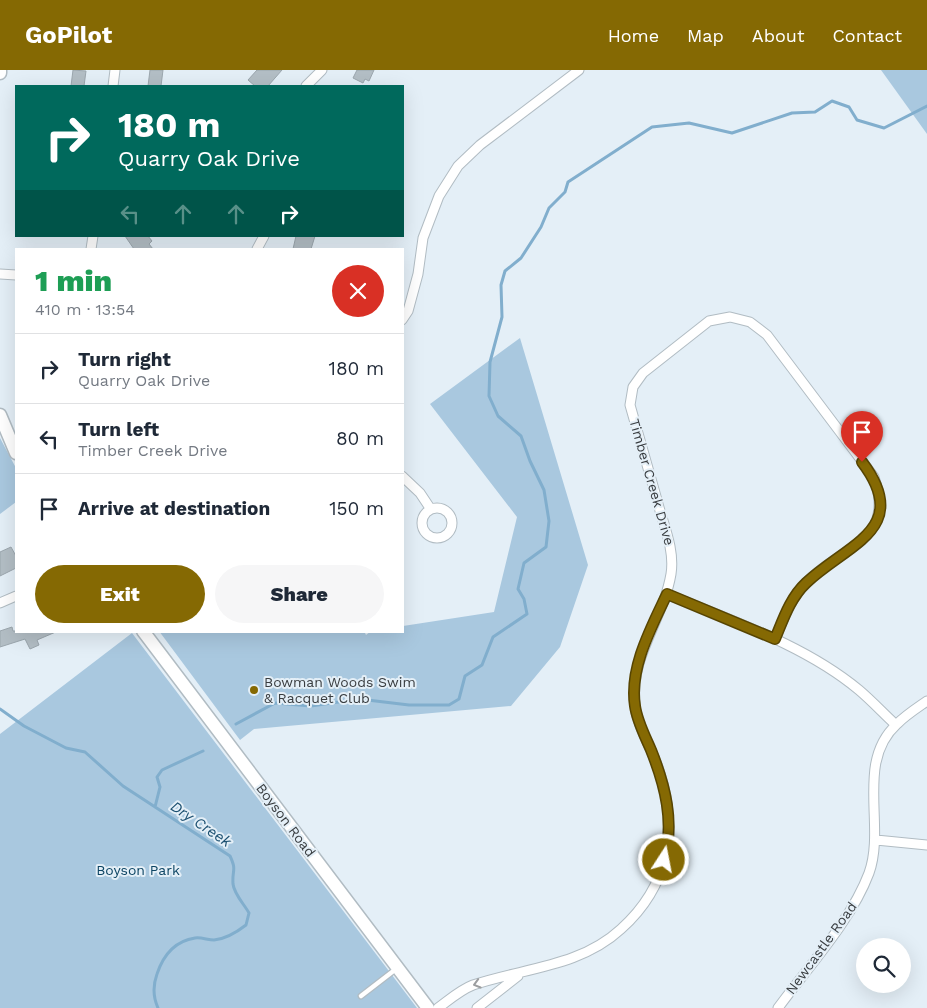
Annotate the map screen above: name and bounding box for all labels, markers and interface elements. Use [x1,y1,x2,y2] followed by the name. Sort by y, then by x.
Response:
[25,21,112,49] text: GoPilot
[608,25,659,46] text: Home
[687,25,724,46] text: Map
[752,25,804,46] text: About
[832,25,902,46] text: Contact
[118,104,221,146] text: 180 m
[35,105,100,170] icon: right
[118,146,300,171] text: Quarry Oak Drive
[116,200,144,228] icon: left
[169,200,197,228] icon: ahead
[222,200,250,228] icon: ahead
[275,200,303,228] icon: right
[35,263,112,298] text: 1 min
[332,265,384,317] button: close
[35,300,135,319] text: 410 m · 13:54
[78,348,171,371] text: Turn right
[35,355,63,383] icon: right
[328,357,384,380] text: 180 m
[78,371,210,390] text: Quarry Oak Drive
[841,411,883,462] pin
[626,417,678,547] street label: Timber Creek Drive
[78,418,159,441] text: Turn left
[848,418,876,446] icon: arrive
[35,425,63,453] icon: left
[336,427,384,450] text: 80 m
[78,441,227,460] text: Timber Creek Drive
[35,495,63,523] icon: arrive
[78,497,270,520] text: Arrive at destination
[329,497,384,520] text: 150 m
[35,565,205,623] button: Exit
[215,565,384,623] button: Share
[264,674,416,706] place label: Bowman Woods Swim & Racquet Club
[248,684,260,696] marker: Bowman Woods Swim & Racquet Club
[253,780,319,860] street label: Boyson Road
[167,797,236,851] water label: Dry Creek
[637,833,689,885] position arrow
[96,862,180,878] park label: Boyson Park
[782,899,860,997] street label: Newcastle Road
[856,938,911,993] map controls
[856,938,911,993] button: search
[474,979,482,989] one-way arrow

